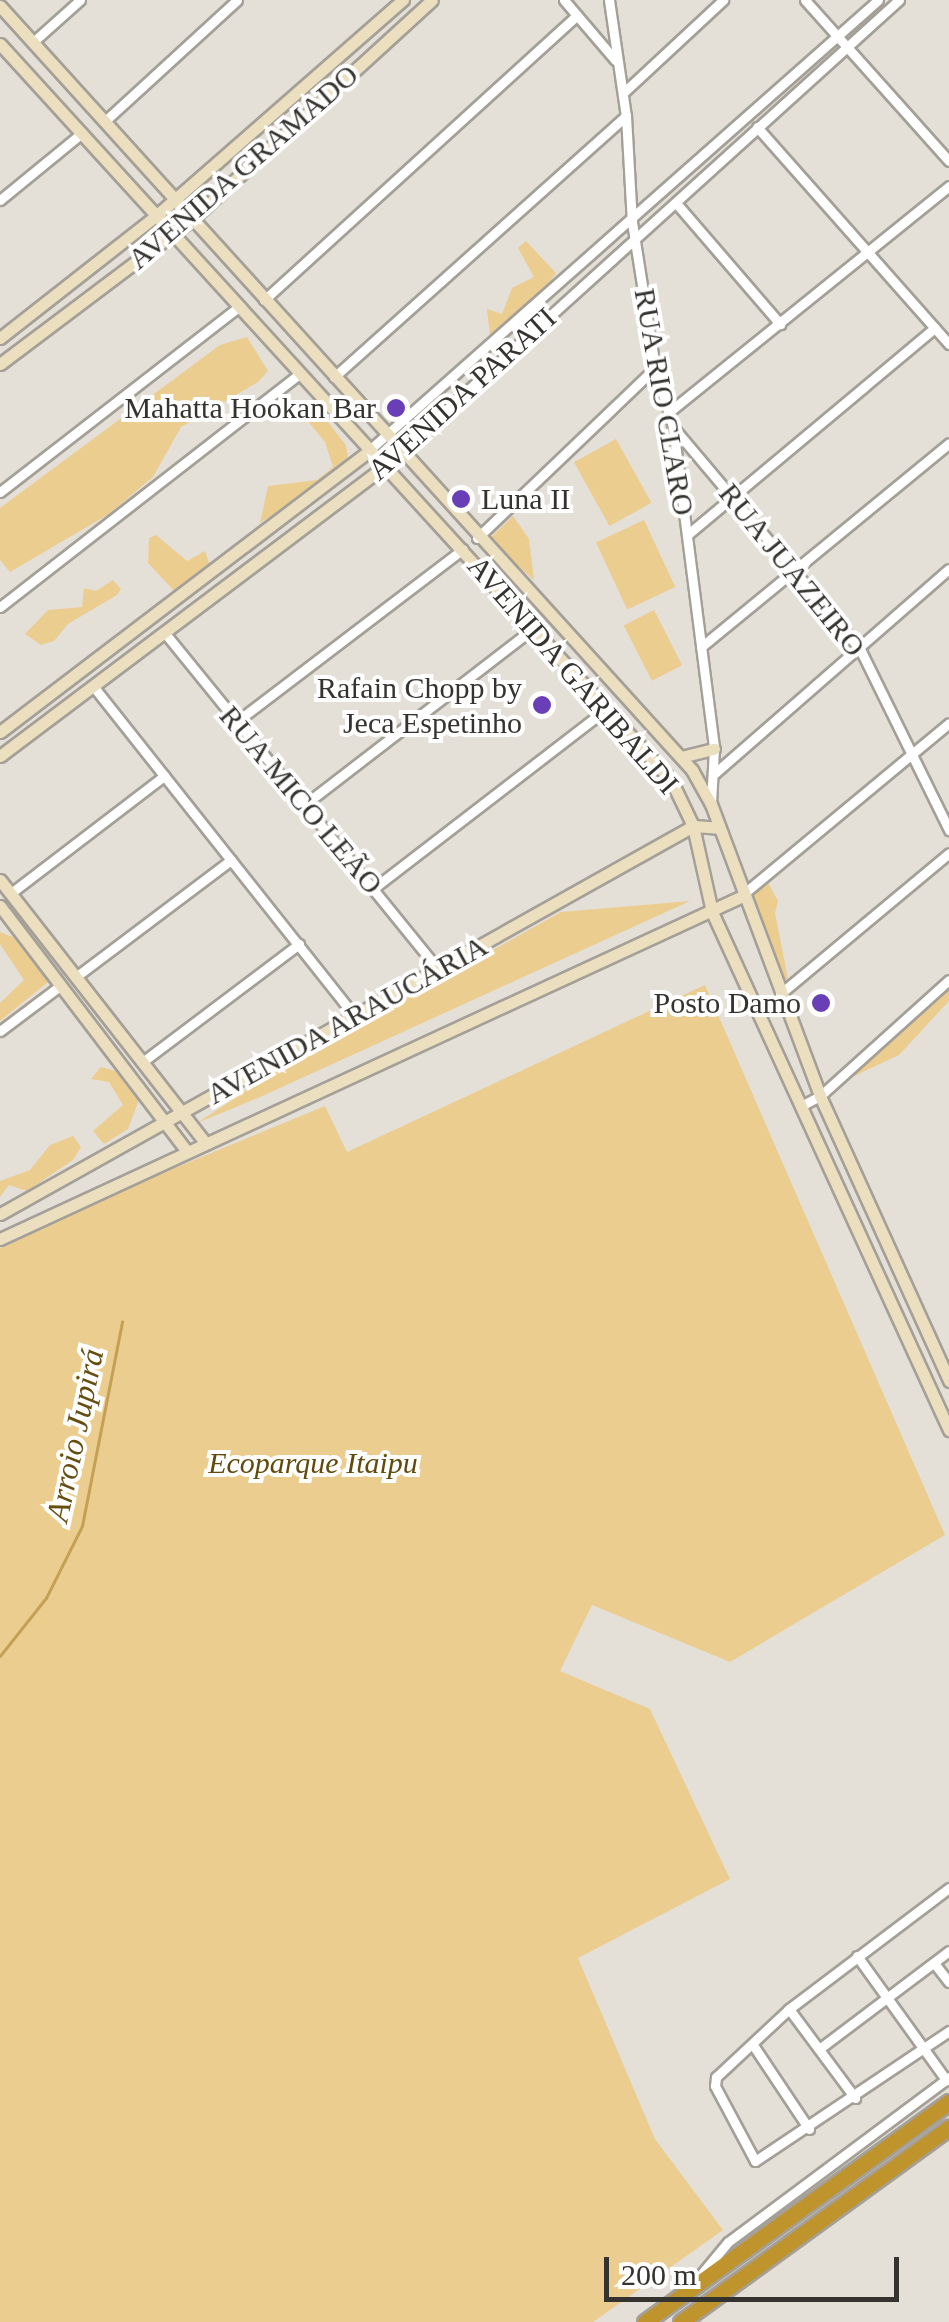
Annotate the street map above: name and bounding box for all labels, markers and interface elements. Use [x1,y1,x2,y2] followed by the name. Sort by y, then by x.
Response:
[120,57,366,277] street label: AVENIDA GRAMADO
[626,285,702,519] street label: RUA RIO CLARO
[360,299,564,489] street label: AVENIDA PARATI
[124,390,376,426] place label: Mahatta Hookan Bar
[385,397,407,419] marker: Mahatta Hookan Bar
[711,475,873,665] street label: RUA JUAZEIRO
[481,481,570,517] place label: Luna II
[450,488,472,510] marker: Luna II
[459,548,687,802] street label: AVENIDA GARIBALDI
[317,670,522,740] place label: Rafain Chopp by Jeca Espetinho
[531,694,553,716] marker: Rafain Chopp by Jeca Espetinho
[211,698,391,902] street label: RUA MICO LEÃO
[199,927,495,1113] street label: AVENIDA ARAUCÁRIA
[653,985,801,1021] place label: Posto Damo
[810,992,832,1014] marker: Posto Damo
[38,1345,112,1525] water label: Arroio Jupirá
[208,1445,418,1481] park label: Ecoparque Itaipu
[609,2237,904,2299] scale bar
[621,2258,697,2291] text: 200 m

